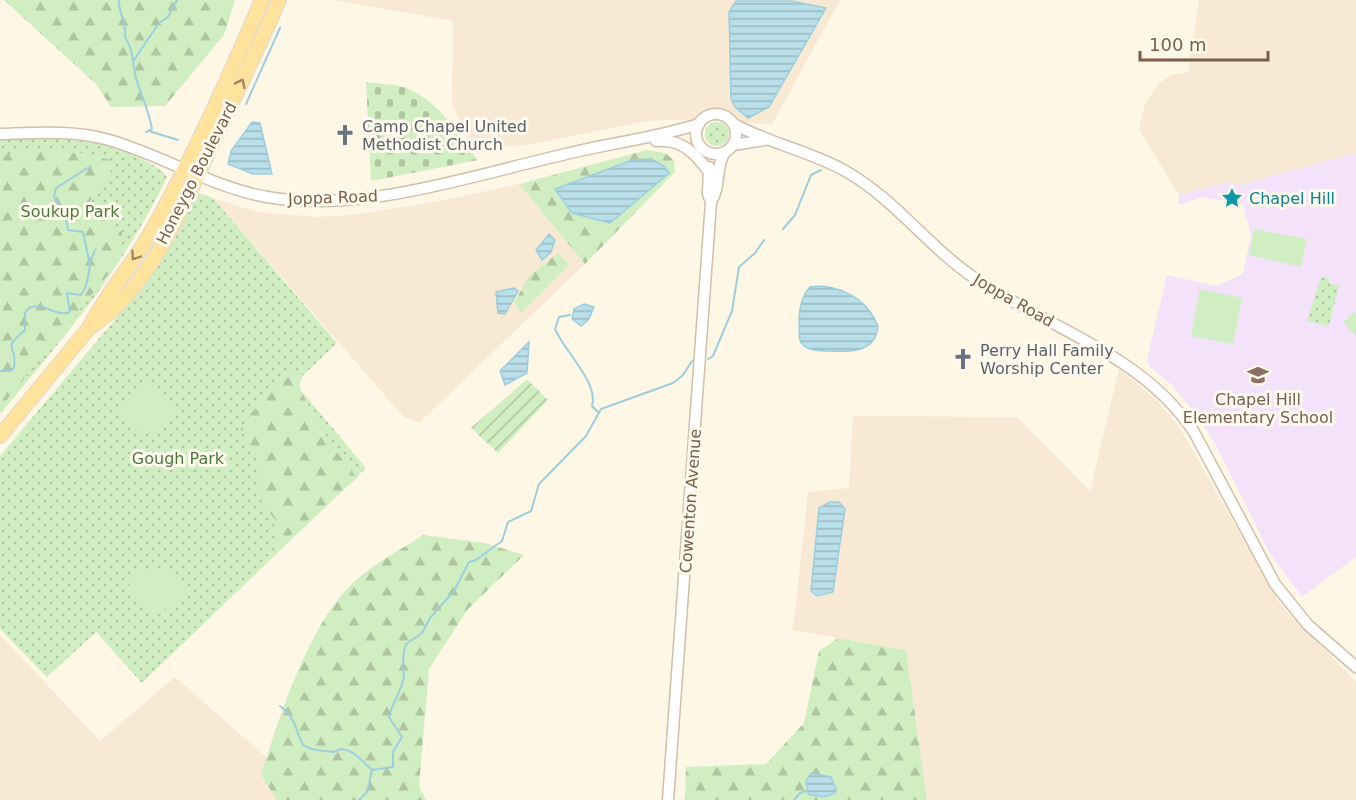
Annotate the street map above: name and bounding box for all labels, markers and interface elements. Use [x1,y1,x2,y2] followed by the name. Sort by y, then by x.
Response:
[1140,24,1268,62] scale bar
[1149,34,1207,55] text: 100 m
[234,79,246,90] one-way arrow
[152,99,241,248] street label: Honeygo Boulevard
[362,117,527,154] place label: Camp Chapel United Methodist Church
[333,123,357,147] church icon: Camp Chapel United Methodist Church
[287,186,378,209] street label: Joppa Road
[1220,186,1244,210] place icon: Chapel Hill
[1249,189,1335,208] place label: Chapel Hill
[21,202,120,221] park label: Soukup Park
[131,250,142,261] one-way arrow
[969,269,1057,331] street label: Joppa Road
[980,341,1114,378] place label: Perry Hall Family Worship Center
[951,347,975,371] church icon: Perry Hall Family Worship Center
[1246,363,1270,387] school or university icon: Chapel Hill Elementary School
[1183,390,1333,427] place label: Chapel Hill Elementary School
[676,428,705,574] street label: Cowenton Avenue
[132,449,225,468] park label: Gough Park

